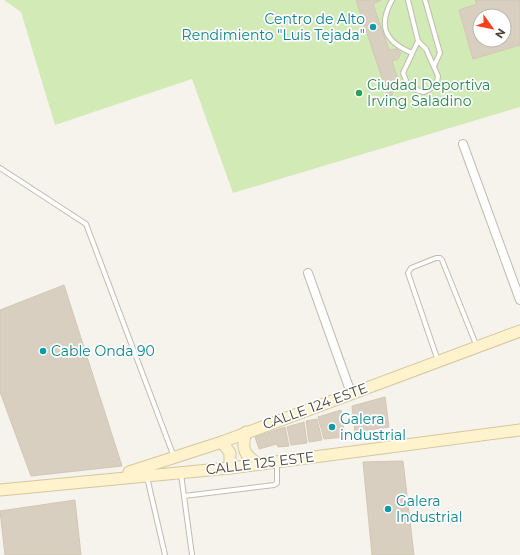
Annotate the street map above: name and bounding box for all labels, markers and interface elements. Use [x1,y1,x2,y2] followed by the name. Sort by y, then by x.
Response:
[472,8,512,48] north arrow
[182,10,365,44] place label: Centro de Alto Rendimiento "Luis Tejada"
[368,22,378,32] marker: Centro de Alto Rendimiento "Luis Tejada"
[492,26,509,41] text: N
[367,76,490,110] place label: Ciudad Deportiva Irving Saladino
[354,88,364,98] marker: Ciudad Deportiva Irving Saladino
[51,342,155,360] place label: Cable Onda 90
[38,346,48,356] marker: Cable Onda 90
[260,379,370,433] street label: CALLE 124 ESTE
[340,410,406,444] place label: Galera industrial
[327,422,337,432] marker: Galera industrial
[205,447,315,479] street label: CALLE 125 ESTE
[396,492,462,526] place label: Galera Industrial
[383,504,393,514] marker: Galera Industrial

